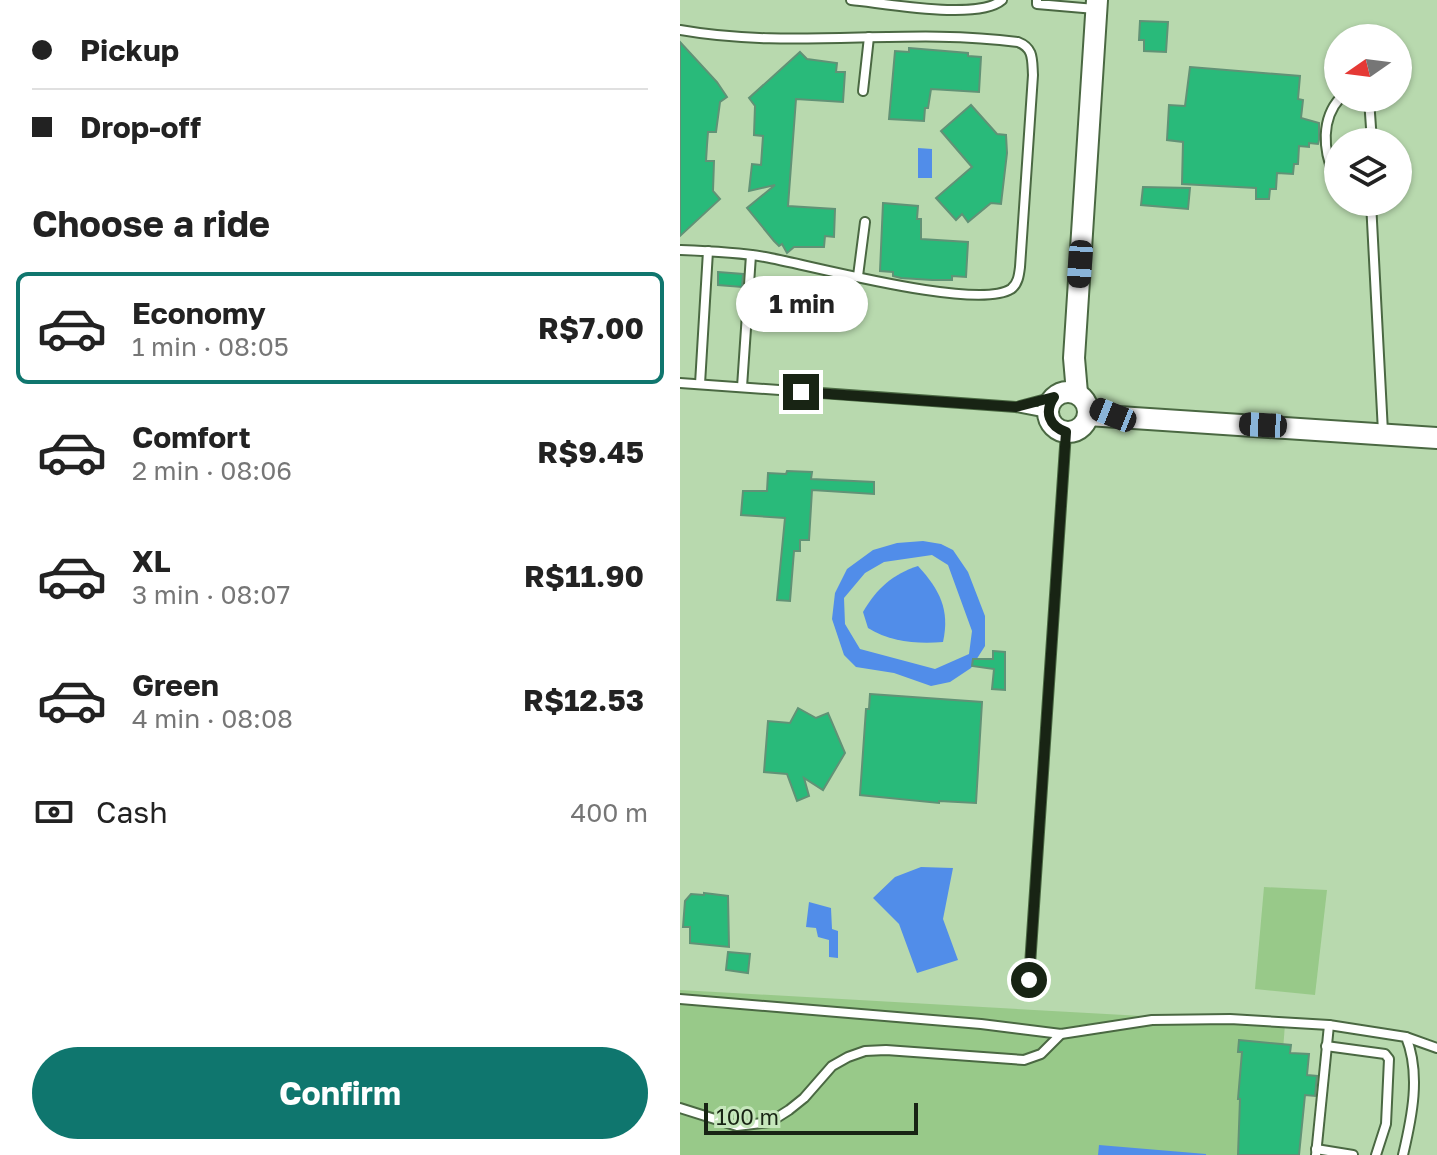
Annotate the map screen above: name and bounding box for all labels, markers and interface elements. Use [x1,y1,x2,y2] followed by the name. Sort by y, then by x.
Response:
[1324,24,1412,112] north arrow
[1324,24,1412,216] map controls
[80,32,179,68] text: Pickup
[80,109,201,145] text: Drop-off
[1324,128,1412,216] button: layers
[32,202,270,245] text: Choose a ride
[1066,239,1094,289] car
[735,276,867,332] callout: 1 min
[769,288,835,319] text: 1 min
[36,292,108,364] icon: car
[132,295,266,331] text: Economy
[538,310,644,346] text: R$7.00
[132,331,289,362] text: 1 min · 08:05
[783,374,819,410] route end
[1086,395,1140,435] car
[1238,412,1288,438] car
[36,416,108,488] icon: car
[132,419,251,455] text: Comfort
[537,434,644,470] text: R$9.45
[132,455,292,486] text: 2 min · 08:06
[36,540,108,612] icon: car
[132,543,171,579] text: XL
[524,558,644,594] text: R$11.90
[132,579,290,610] text: 3 min · 08:07
[36,664,108,736] icon: car
[132,667,219,703] text: Green
[523,682,644,718] text: R$12.53
[132,703,293,734] text: 4 min · 08:08
[32,790,76,834] icon: cash
[96,794,168,830] text: Cash
[570,797,648,828] text: 400 m
[1011,962,1047,998] route start
[32,1047,648,1139] button: Confirm
[704,1099,918,1135] scale bar
[716,1103,779,1130] text: 100 m

